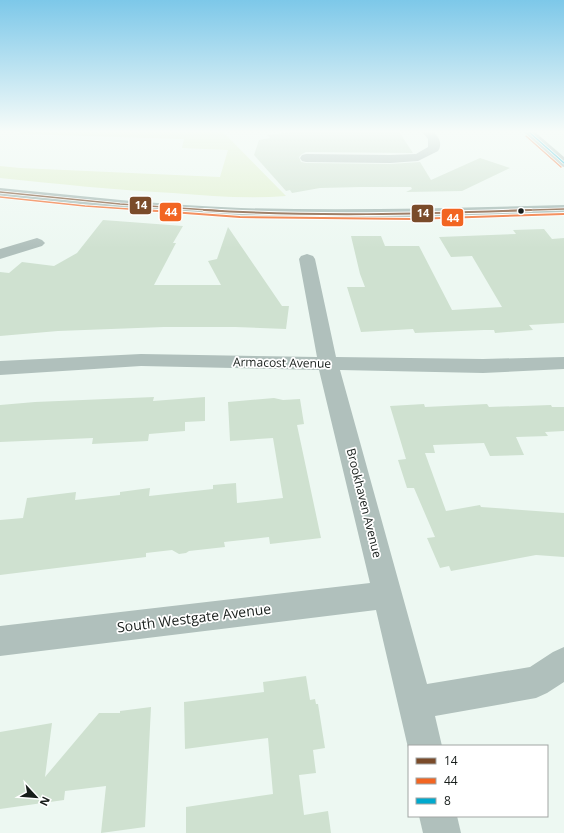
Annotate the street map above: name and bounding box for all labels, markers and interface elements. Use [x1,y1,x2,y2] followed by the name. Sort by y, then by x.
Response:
[129,196,152,215] line badge: 14
[135,197,148,212] text: 14
[159,202,182,222] line badge: 44
[165,204,178,219] text: 44
[411,204,434,223] line badge: 14
[417,205,430,220] text: 14
[516,206,526,216] unlabelled marker
[441,208,464,227] line badge: 44
[447,210,460,225] text: 44
[233,353,331,372] street label: Armacost Avenue
[343,446,386,560] street label: Brookhaven Avenue
[116,599,272,636] street label: South Westgate Avenue
[408,745,548,817] legend
[444,752,458,769] text: 14
[444,772,458,789] text: 44
[16,777,56,817] north arrow
[444,792,451,809] text: 8
[37,794,54,809] text: N

